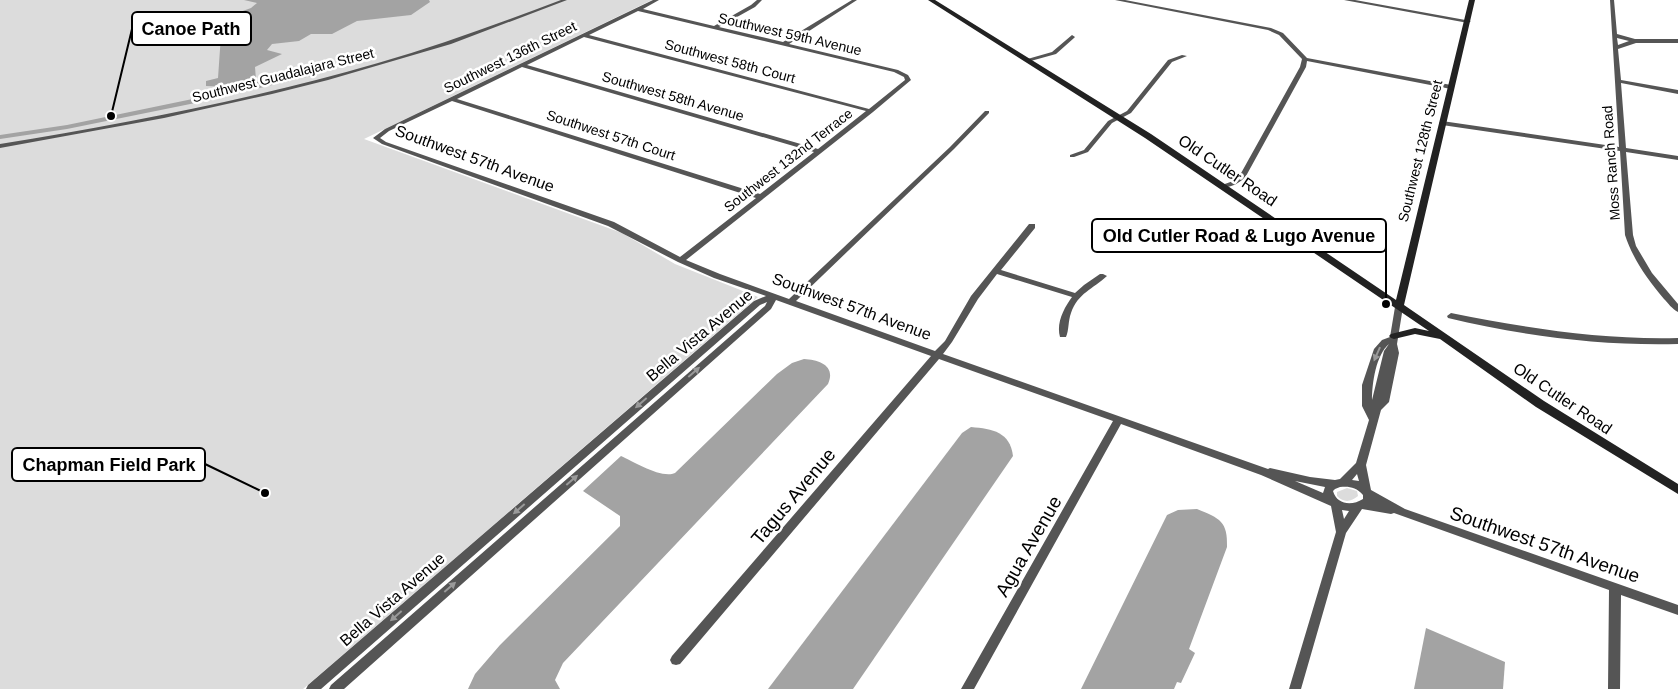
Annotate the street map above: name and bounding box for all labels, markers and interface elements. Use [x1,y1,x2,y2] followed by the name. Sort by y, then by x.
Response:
[717,10,864,58] street label: Southwest 59th Avenue
[132,12,251,45] callout: Canoe Path
[441,18,579,96] street label: Southwest 136th Street
[141,19,241,39] text: Canoe Path
[663,36,797,86] street label: Southwest 58th Court
[190,45,376,105] street label: Southwest Guadalajara Street
[600,68,746,124] street label: Southwest 58th Avenue
[1395,78,1445,224] street label: Southwest 128th Street
[721,105,856,215] street label: Southwest 132nd Terrace
[1599,105,1623,221] street label: Moss Ranch Road
[545,107,678,163] street label: Southwest 57th Court
[393,122,557,195] street label: Southwest 57th Avenue
[1175,131,1280,210] street label: Old Cutler Road
[1092,219,1386,252] callout: Old Cutler Road & Lugo Avenue
[1103,226,1375,246] text: Old Cutler Road & Lugo Avenue
[770,270,934,343] street label: Southwest 57th Avenue
[643,286,756,385] street label: Bella Vista Avenue
[1372,347,1380,361] one-way arrow
[1510,359,1615,438] street label: Old Cutler Road
[687,367,700,378] one-way arrow
[636,397,648,409] one-way arrow
[747,444,840,549] street label: Tagus Avenue
[12,448,205,481] callout: Chapman Field Park
[22,455,197,475] text: Chapman Field Park
[565,474,577,486] one-way arrow
[991,492,1066,600] street label: Agua Avenue
[1447,502,1642,587] street label: Southwest 57th Avenue
[512,504,525,515] one-way arrow
[337,549,448,649] street label: Bella Vista Avenue
[444,582,457,593] one-way arrow
[389,610,402,621] one-way arrow

